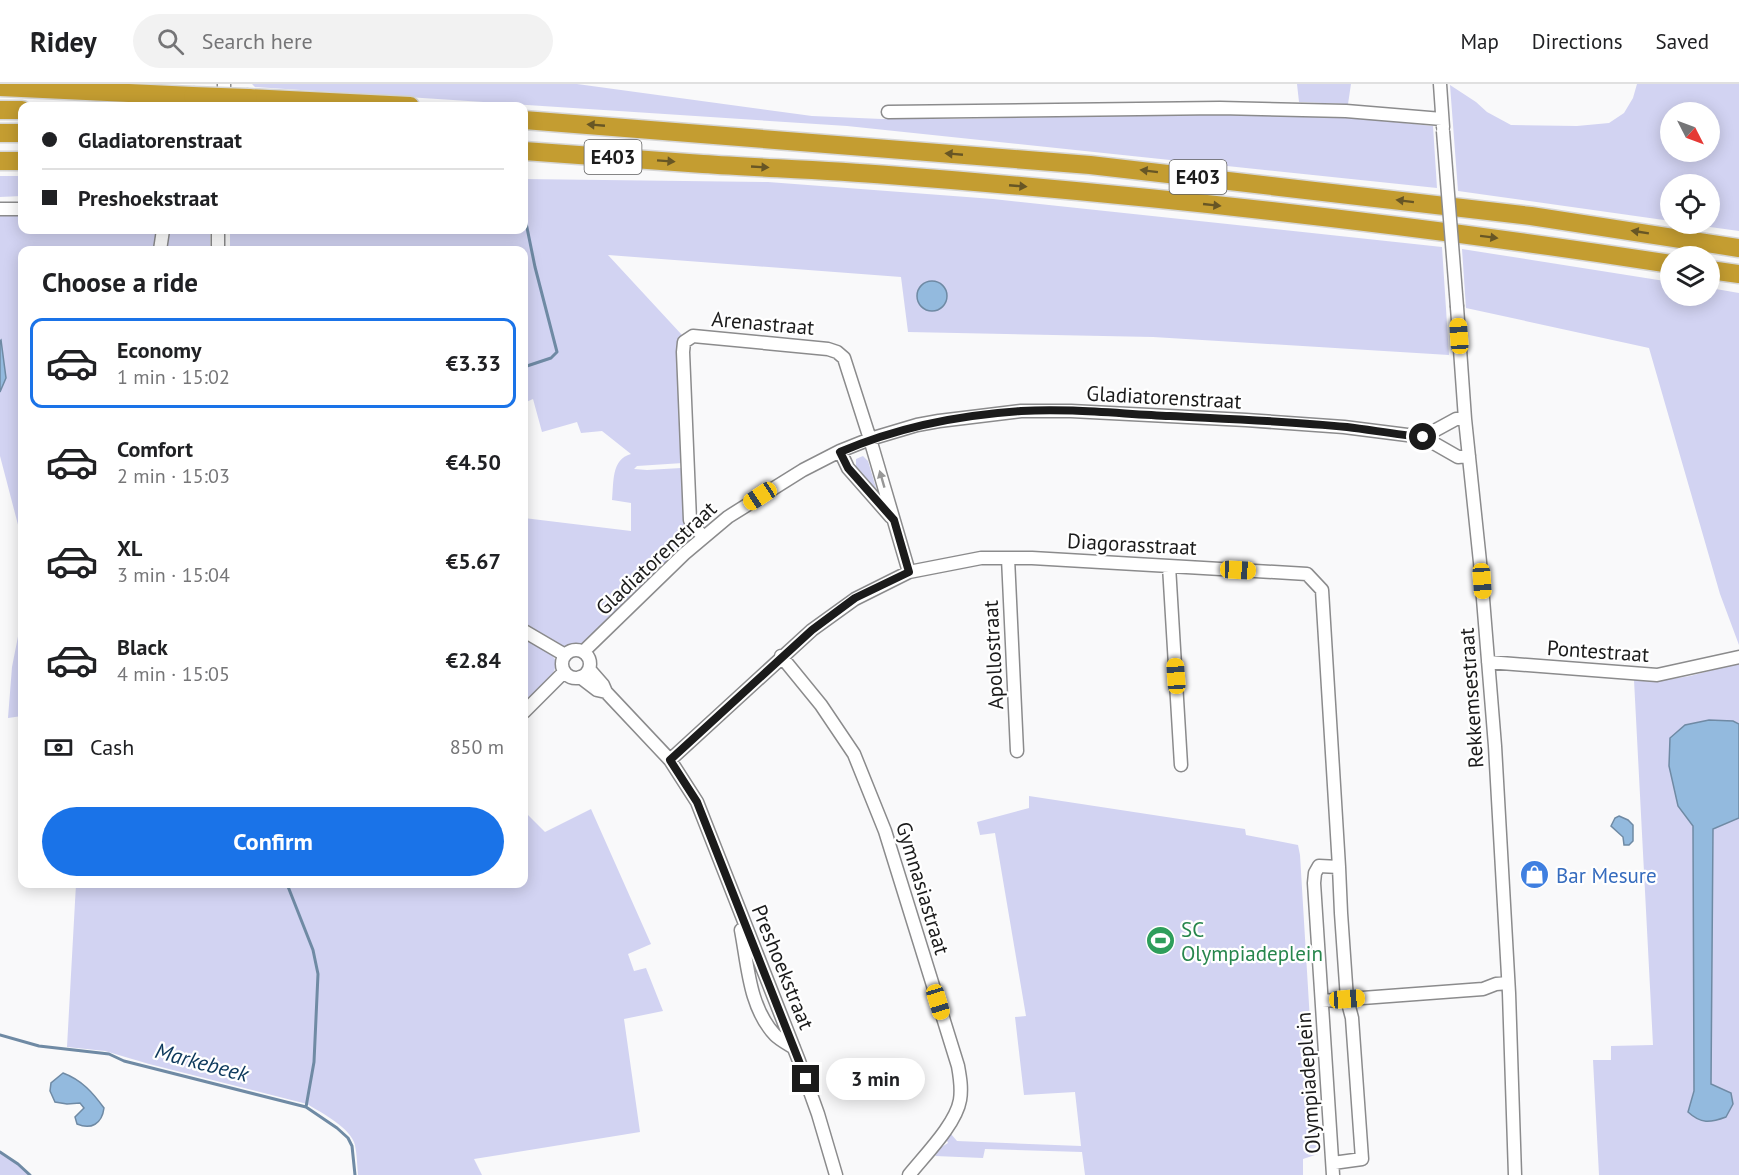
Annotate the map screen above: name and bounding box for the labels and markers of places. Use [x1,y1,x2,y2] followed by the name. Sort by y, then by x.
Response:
[1519,859,1551,891] shop icon: Bar Mesure
[1556,862,1657,889] place label: Bar Mesure
[1181,916,1323,967] place label: SC Olympiadeplein
[1144,925,1176,957] sports icon: SC Olympiadeplein

